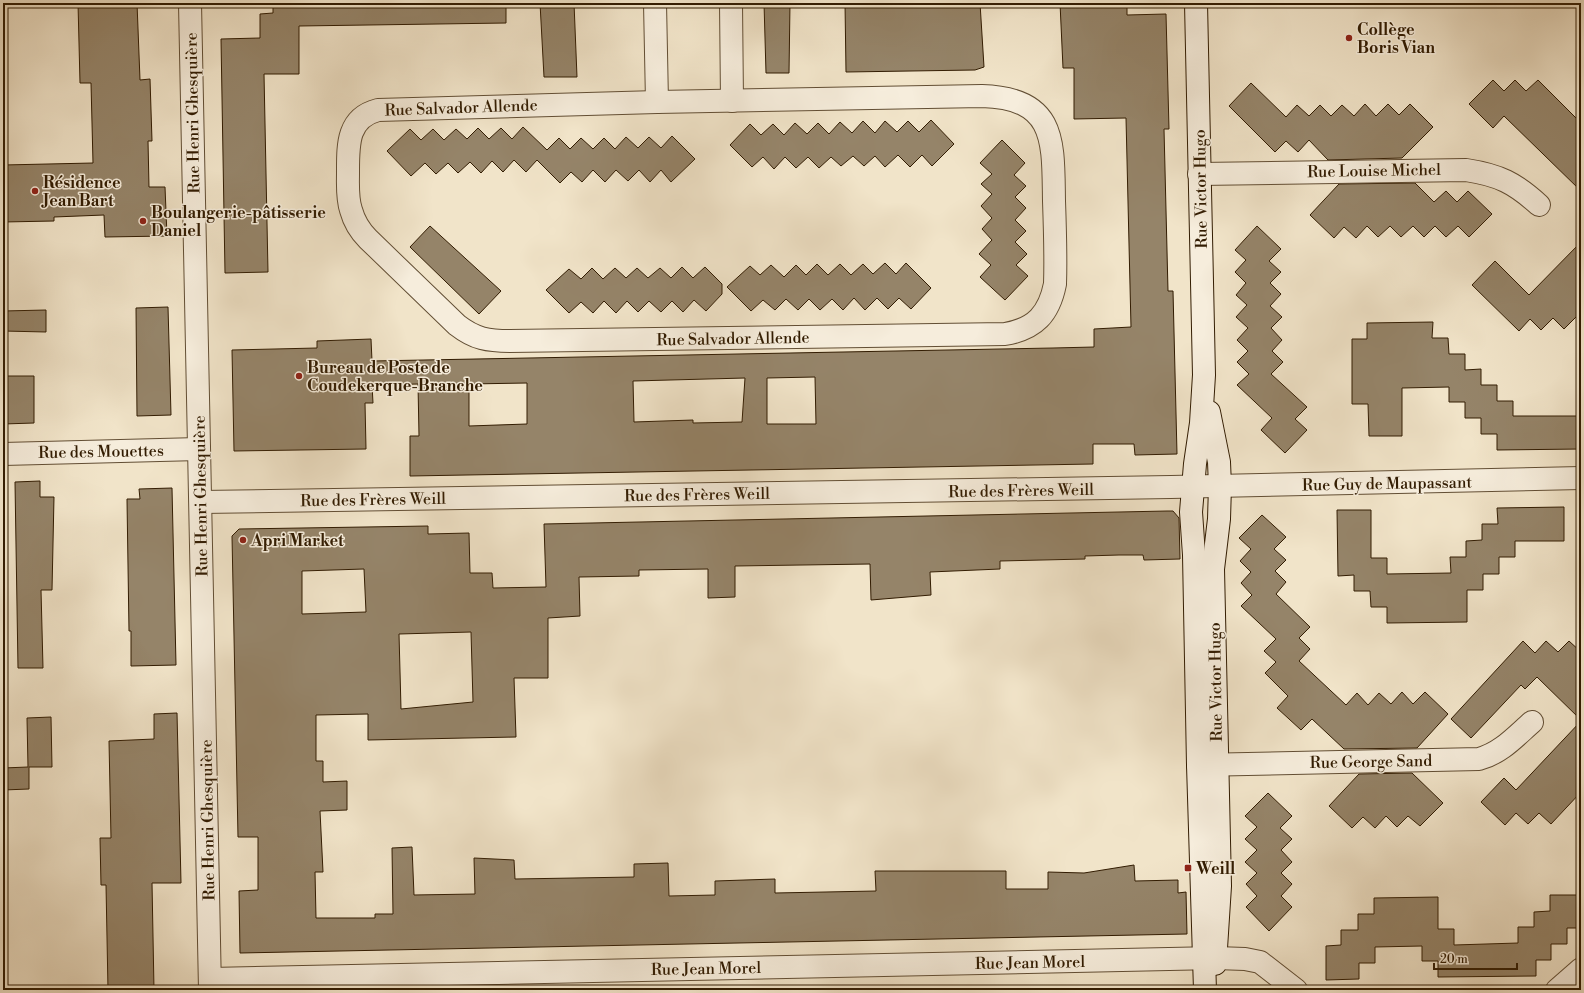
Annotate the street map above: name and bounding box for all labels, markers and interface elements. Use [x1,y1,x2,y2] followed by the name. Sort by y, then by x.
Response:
[1357,20,1435,58] place label: Collège Boris Vian
[182,32,204,194] street label: Rue Henri Ghesquière
[1344,33,1354,43] marker: Collège Boris Vian
[384,95,538,121] street label: Rue Salvador Allende
[1190,129,1212,249] street label: Rue Victor Hugo
[1307,160,1441,182] street label: Rue Louise Michel
[41,173,121,211] place label: Résidence Jean Bart
[30,186,40,196] marker: Résidence Jean Bart
[151,203,326,241] place label: Boulangerie-pâtisserie Daniel
[138,216,148,226] marker: Boulangerie-pâtisserie Daniel
[656,328,810,350] street label: Rue Salvador Allende
[307,358,483,396] place label: Bureau de Poste de Coudekerque-Branche
[294,371,304,381] marker: Bureau de Poste de Coudekerque-Branche
[190,415,212,577] street label: Rue Henri Ghesquière
[38,441,164,463] street label: Rue des Mouettes
[1302,473,1473,495] street label: Rue Guy de Maupassant
[948,480,1094,502] street label: Rue des Frères Weill
[624,484,770,506] street label: Rue des Frères Weill
[300,489,446,511] street label: Rue des Frères Weill
[250,531,344,551] place label: Apri Market
[238,535,248,545] marker: Apri Market
[1205,622,1227,742] street label: Rue Victor Hugo
[197,739,219,901] street label: Rue Henri Ghesquière
[1310,751,1432,773] street label: Rue George Sand
[1195,859,1236,879] place label: Weill
[1183,863,1193,873] marker: Weill
[1434,945,1517,971] scale bar
[975,952,1086,974] street label: Rue Jean Morel
[1440,952,1468,967] text: 20 m
[651,958,762,980] street label: Rue Jean Morel

